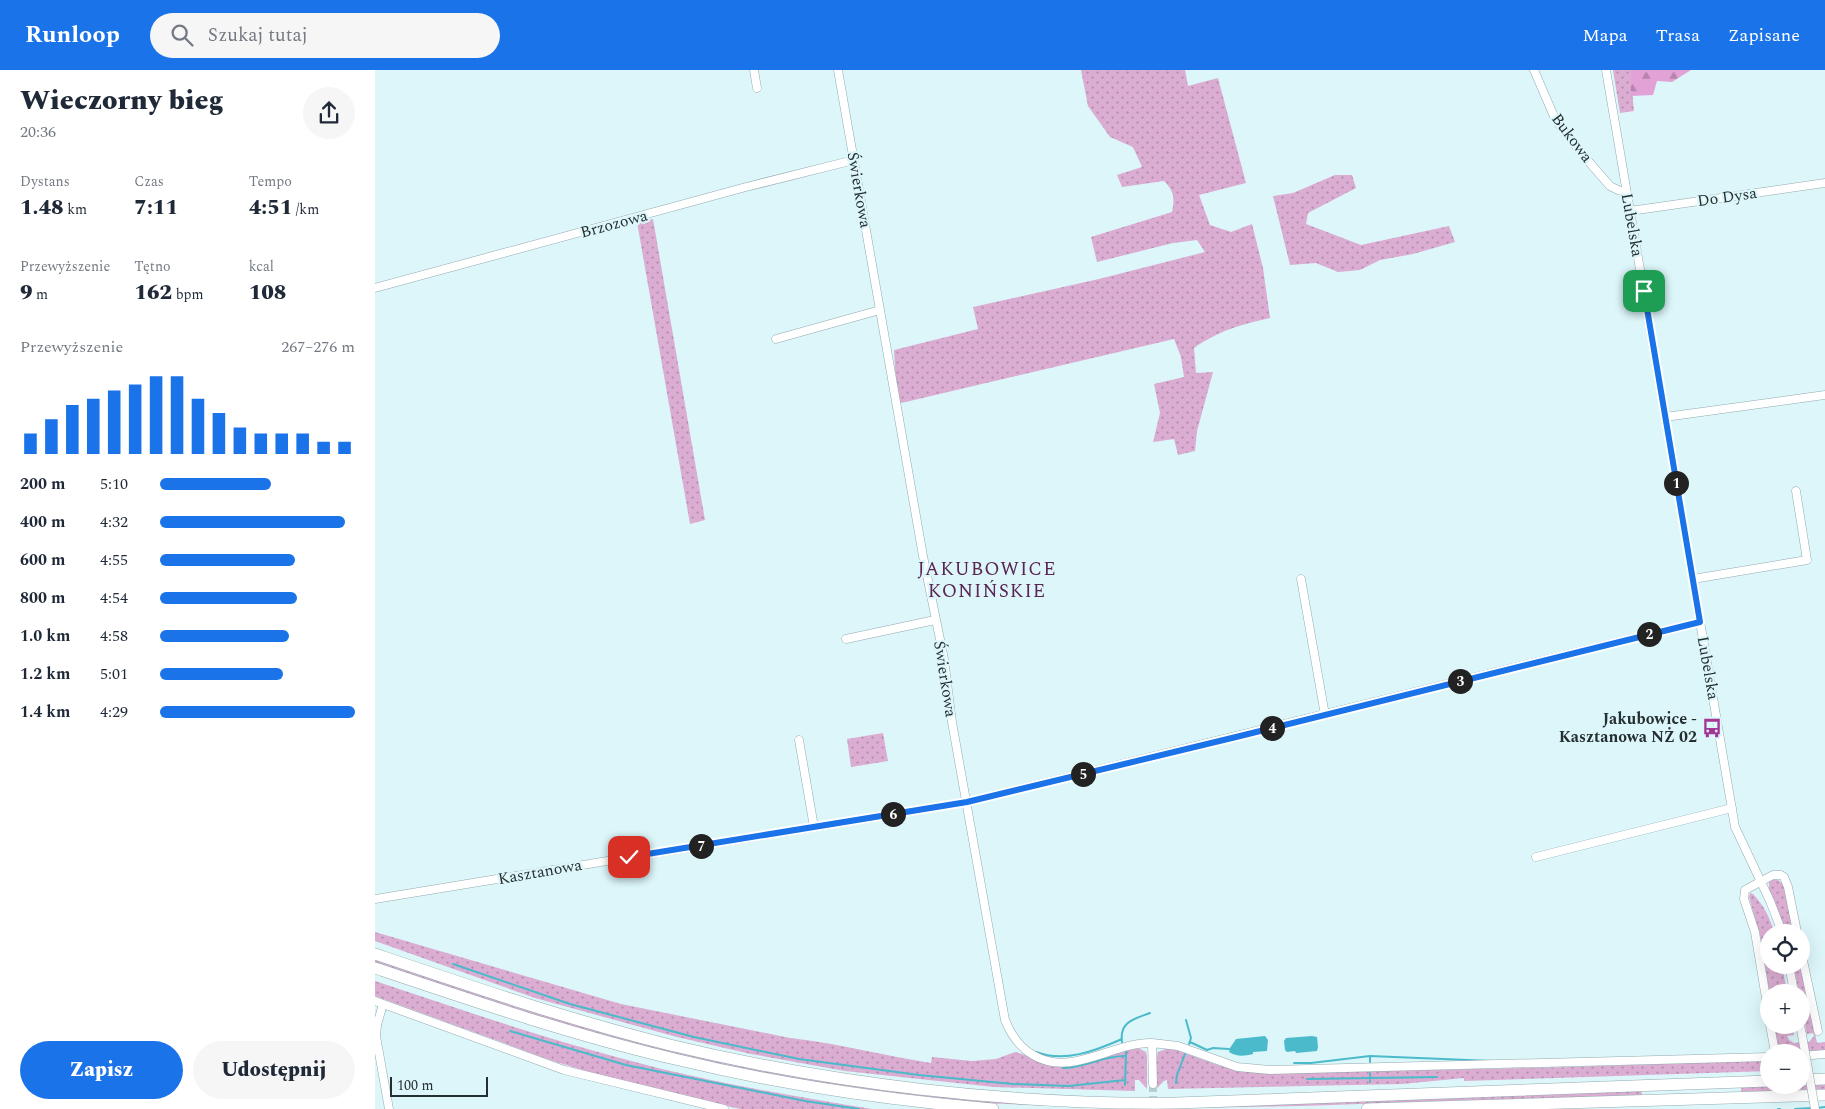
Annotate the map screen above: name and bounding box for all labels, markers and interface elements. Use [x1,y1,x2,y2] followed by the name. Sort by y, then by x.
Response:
[150,13,500,58] search box
[25,17,120,53] text: Runloop
[168,21,196,49] icon: search
[208,21,308,50] text: Szukaj tutaj
[1582,22,1628,49] text: Mapa
[1656,22,1700,49] text: Trasa
[1728,22,1800,49] text: Zapisane
[20,79,224,122] text: Wieczorny bieg
[303,87,355,139] button: share
[1545,108,1599,168] street label: Bukowa
[20,120,56,144] text: 20:36
[840,150,878,230] street label: Świerkowa
[20,171,70,192] text: Dystans
[134,171,164,192] text: Czas
[249,171,292,192] text: Tempo
[1696,181,1759,213] street label: Do Dysa
[1615,191,1649,259] street label: Lubelska
[20,192,64,224] text: 1.48
[134,192,178,224] text: 7:11
[249,192,292,224] text: 4:51
[64,199,87,220] text: km
[292,199,319,220] text: /km
[578,203,651,245] street label: Brzozowa
[20,256,110,277] text: Przewyższenie
[134,256,171,277] text: Tętno
[249,256,274,277] text: kcal
[1623,270,1665,312] pin
[20,277,33,309] text: 9
[134,277,172,309] text: 162
[249,277,286,309] text: 108
[1630,277,1658,305] icon: arrive
[33,284,48,305] text: m
[172,284,203,305] text: bpm
[20,335,123,359] text: Przewyższenie
[281,335,355,359] text: 267–276 m
[1663,470,1689,496] pin: 1
[20,472,65,496] text: 200 m
[100,472,128,496] text: 5:10
[1673,473,1680,494] text: 1
[20,510,65,534] text: 400 m
[100,510,128,534] text: 4:32
[20,548,65,572] text: 600 m
[100,548,128,572] text: 4:55
[917,555,1057,606] district label: JAKUBOWICE KONIŃSKIE
[20,586,65,610] text: 800 m
[100,586,128,610] text: 4:54
[1637,622,1661,646] pin: 2
[20,624,70,648] text: 1.0 km
[100,624,128,648] text: 4:58
[1646,624,1653,645] text: 2
[1691,634,1725,702] street label: Lubelska
[927,639,963,719] street label: Świerkowa
[20,662,70,686] text: 1.2 km
[100,662,128,686] text: 5:01
[1447,668,1473,694] pin: 3
[1457,671,1464,692] text: 3
[20,700,70,724] text: 1.4 km
[100,700,128,724] text: 4:29
[1559,707,1697,749] place label: Jakubowice - Kasztanowa NŻ 02
[1259,716,1285,740] pin: 4
[1701,717,1723,739] bus stop icon: Jakubowice - Kasztanowa NŻ 02
[1269,718,1276,739] text: 4
[1071,762,1095,786] pin: 5
[1080,764,1087,785] text: 5
[881,802,905,826] pin: 6
[890,804,897,825] text: 6
[689,834,713,858] pin: 7
[608,836,650,878] pin
[698,836,705,857] text: 7
[615,843,643,871] icon: check
[496,853,584,891] street label: Kasztanowa
[1760,924,1810,1094] map controls
[1760,924,1810,974] button: locate
[1760,984,1810,1034] button: +
[20,1041,183,1099] button: Zapisz
[193,1041,355,1099] button: Udostępnij
[1760,1044,1810,1094] button: −
[390,1074,487,1097] scale bar
[397,1075,434,1096] text: 100 m

